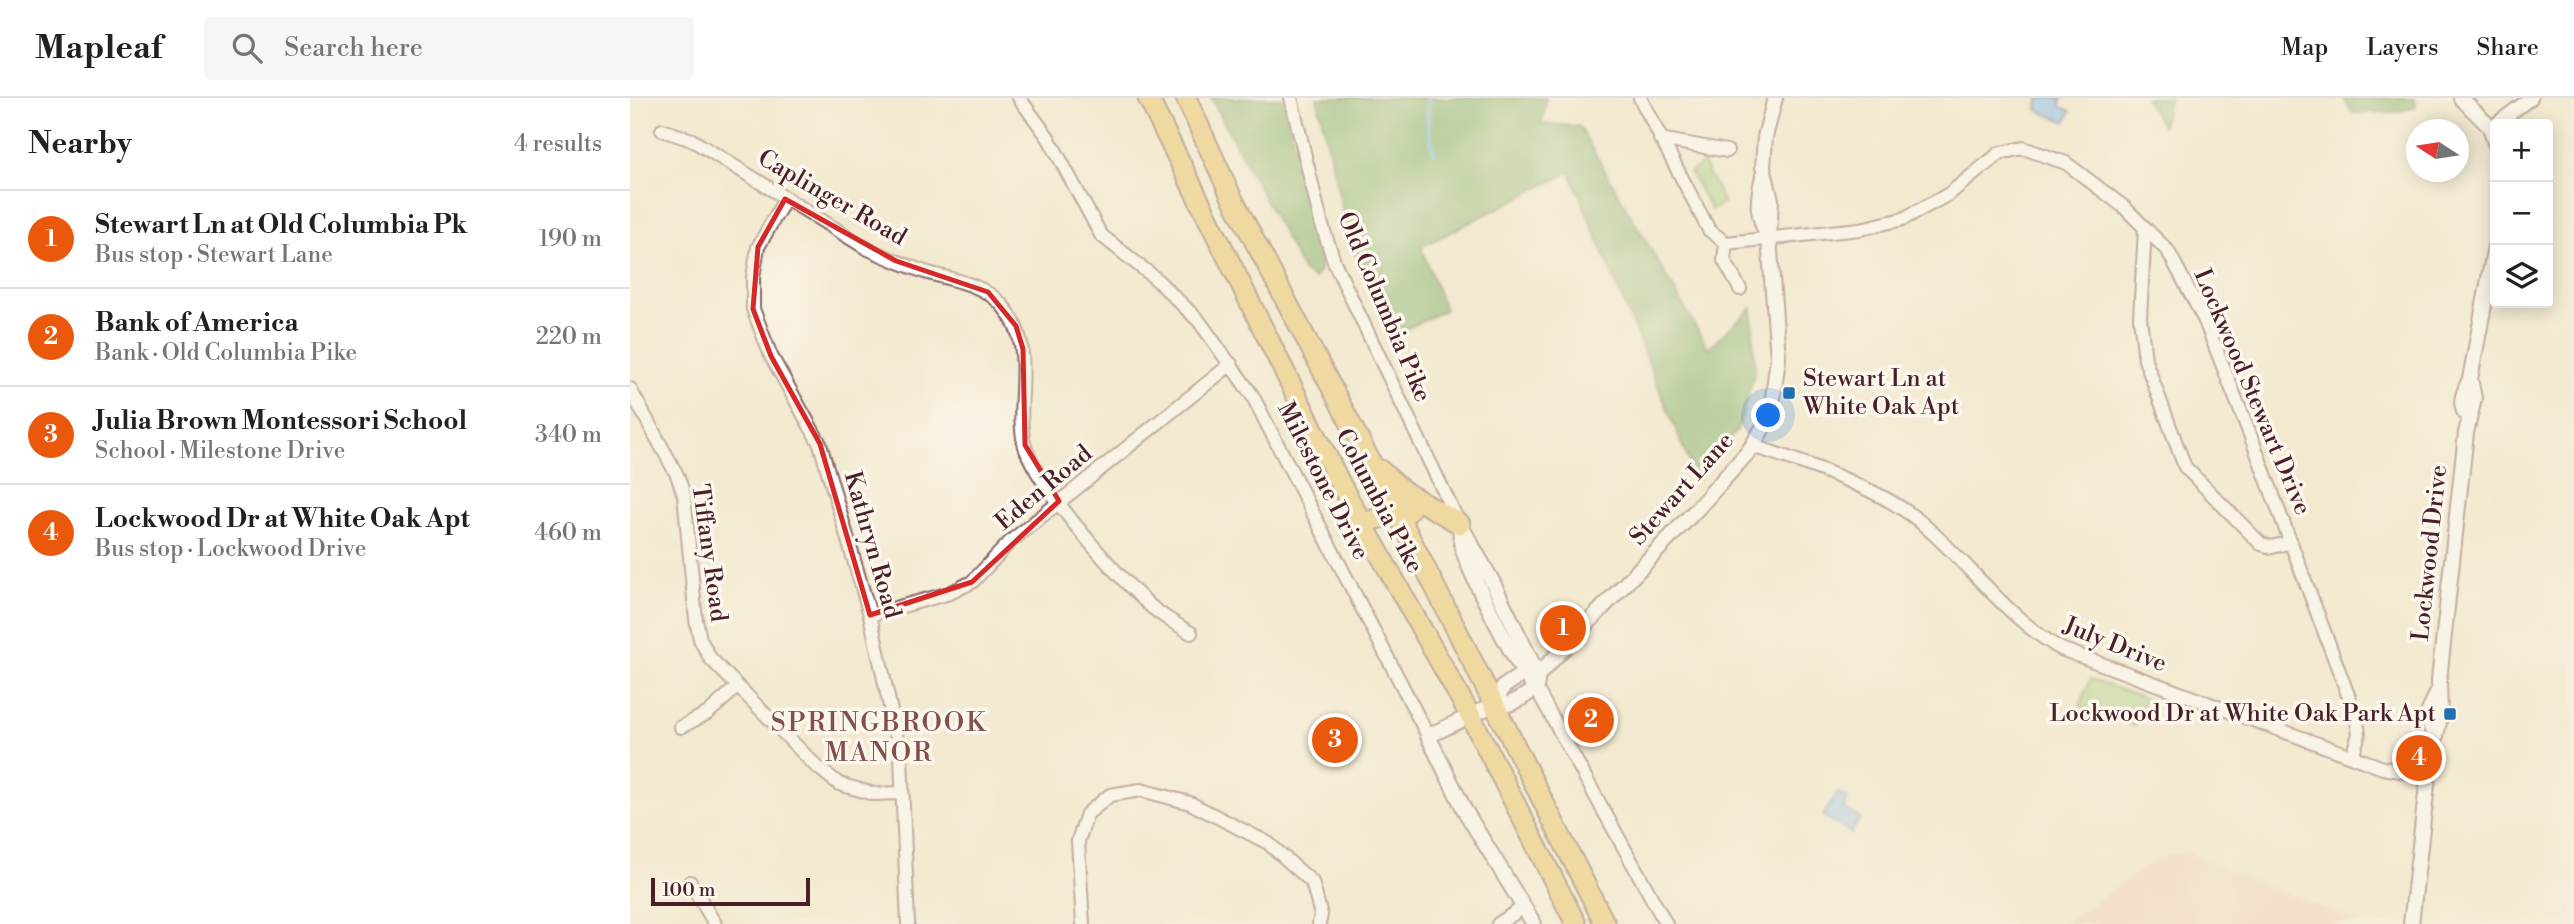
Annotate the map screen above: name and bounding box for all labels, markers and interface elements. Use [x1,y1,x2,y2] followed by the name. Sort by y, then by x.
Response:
[204,17,694,80] search box
[35,28,162,69] text: Mapleaf
[228,29,266,67] icon: search
[284,32,423,64] text: Search here
[2281,33,2328,63] text: Map
[2366,33,2438,63] text: Layers
[2476,33,2539,63] text: Share
[2406,119,2469,182] north arrow
[2490,119,2553,308] map controls
[2490,119,2553,182] button: +
[28,125,132,163] text: Nearby
[514,130,602,158] text: 4 results
[752,143,912,253] street label: Caplinger Road
[2490,182,2553,245] button: −
[1330,207,1438,407] street label: Old Columbia Pike
[95,209,467,241] text: Stewart Ln at Old Columbia Pk
[45,225,57,253] text: 1
[539,225,602,253] text: 190 m
[95,241,333,269] text: Bus stop · Stewart Lane
[2490,245,2553,308] button: layers
[2187,264,2317,520] street label: Lockwood Stewart Drive
[95,307,299,339] text: Bank of America
[44,323,58,351] text: 2
[536,323,602,351] text: 220 m
[95,339,357,367] text: Bank · Old Columbia Pike
[1802,364,1960,422] place label: Stewart Ln at White Oak Apt
[1781,385,1797,401] marker: Stewart Ln at White Oak Apt
[1270,397,1376,565] street label: Milestone Drive
[1751,398,1785,432] your location
[95,405,467,437] text: Julia Brown Montessori School
[44,421,58,449] text: 3
[535,421,602,449] text: 340 m
[1328,424,1430,578] street label: Columbia Pike
[1623,426,1741,552] street label: Stewart Lane
[95,437,345,465] text: School · Milestone Drive
[989,439,1099,537] street label: Eden Road
[2406,463,2454,643] street label: Lockwood Drive
[837,468,907,622] street label: Kathryn Road
[684,482,734,624] street label: Tiffany Road
[95,503,470,535] text: Lockwood Dr at White Oak Apt
[43,519,59,547] text: 4
[534,519,602,547] text: 460 m
[95,535,366,563] text: Bus stop · Lockwood Drive
[1540,602,1586,654] pin: 1
[2058,610,2171,679] street label: July Drive
[1568,694,1614,746] pin: 2
[2049,699,2437,729] place label: Lockwood Dr at White Oak Park Apt
[2442,706,2458,722] marker: Lockwood Dr at White Oak Park Apt
[771,707,987,769] district label: SPRINGBROOK MANOR
[1312,714,1358,766] pin: 3
[2396,732,2442,784] pin: 4
[651,875,810,907] scale bar
[662,878,715,902] text: 100 m

